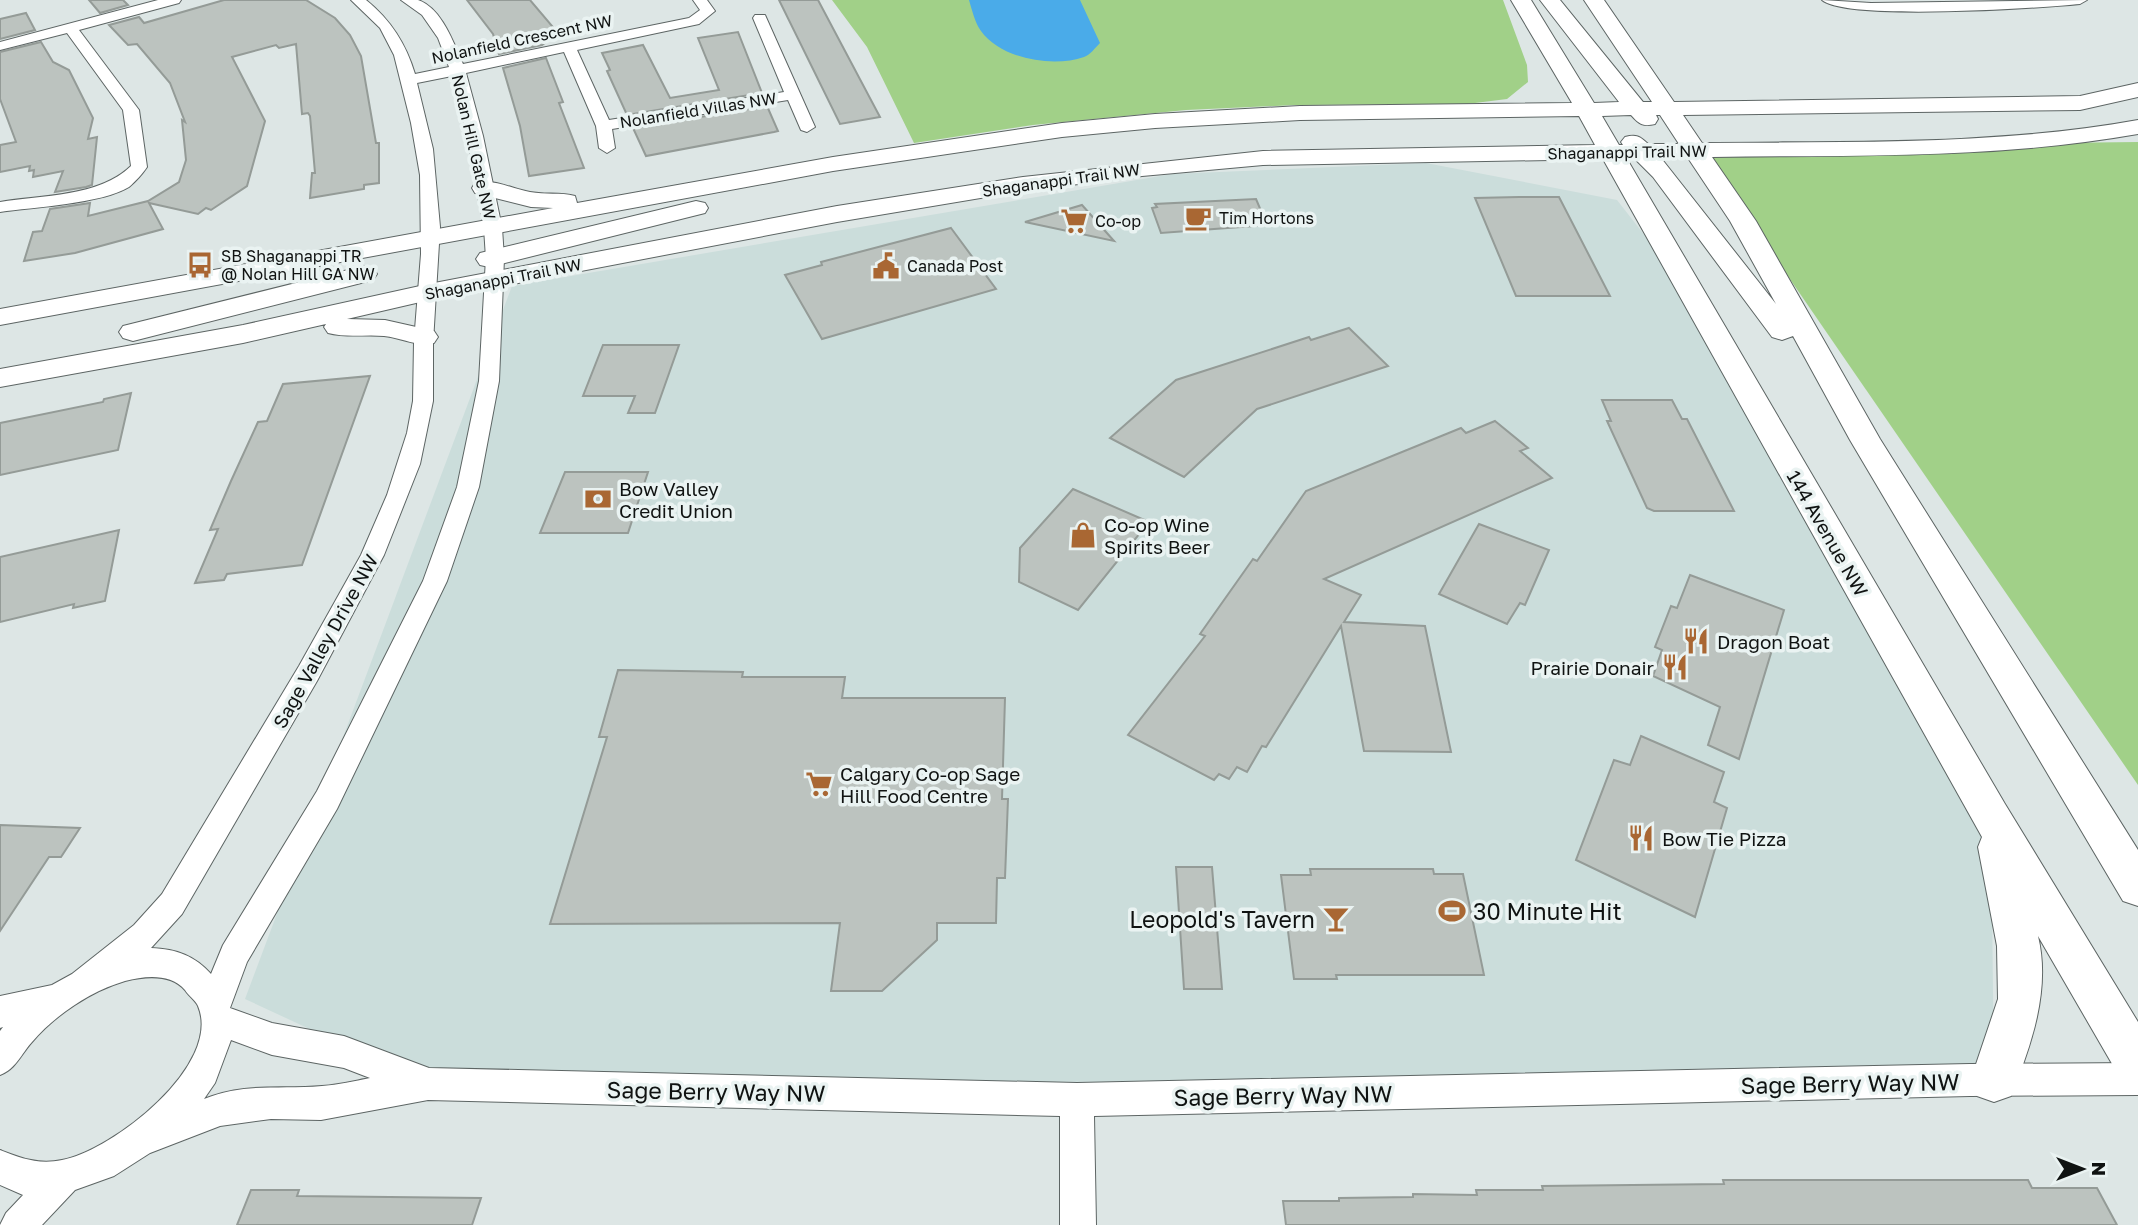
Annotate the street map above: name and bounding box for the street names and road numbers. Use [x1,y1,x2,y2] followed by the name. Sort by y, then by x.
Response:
[430,10,614,68] street label: Nolanfield Crescent NW
[448,73,500,221] street label: Nolan Hill Gate NW
[618,88,778,132] street label: Nolanfield Villas NW
[1547,141,1707,163] street label: Shaganappi Trail NW
[981,159,1141,201] street label: Shaganappi Trail NW
[423,254,583,304] street label: Shaganappi Trail NW
[1783,466,1873,600] street label: 144 Avenue NW
[268,550,382,732] street label: Sage Valley Drive NW
[1740,1067,1960,1099] street label: Sage Berry Way NW
[606,1075,826,1107] street label: Sage Berry Way NW
[1173,1079,1393,1111] street label: Sage Berry Way NW

